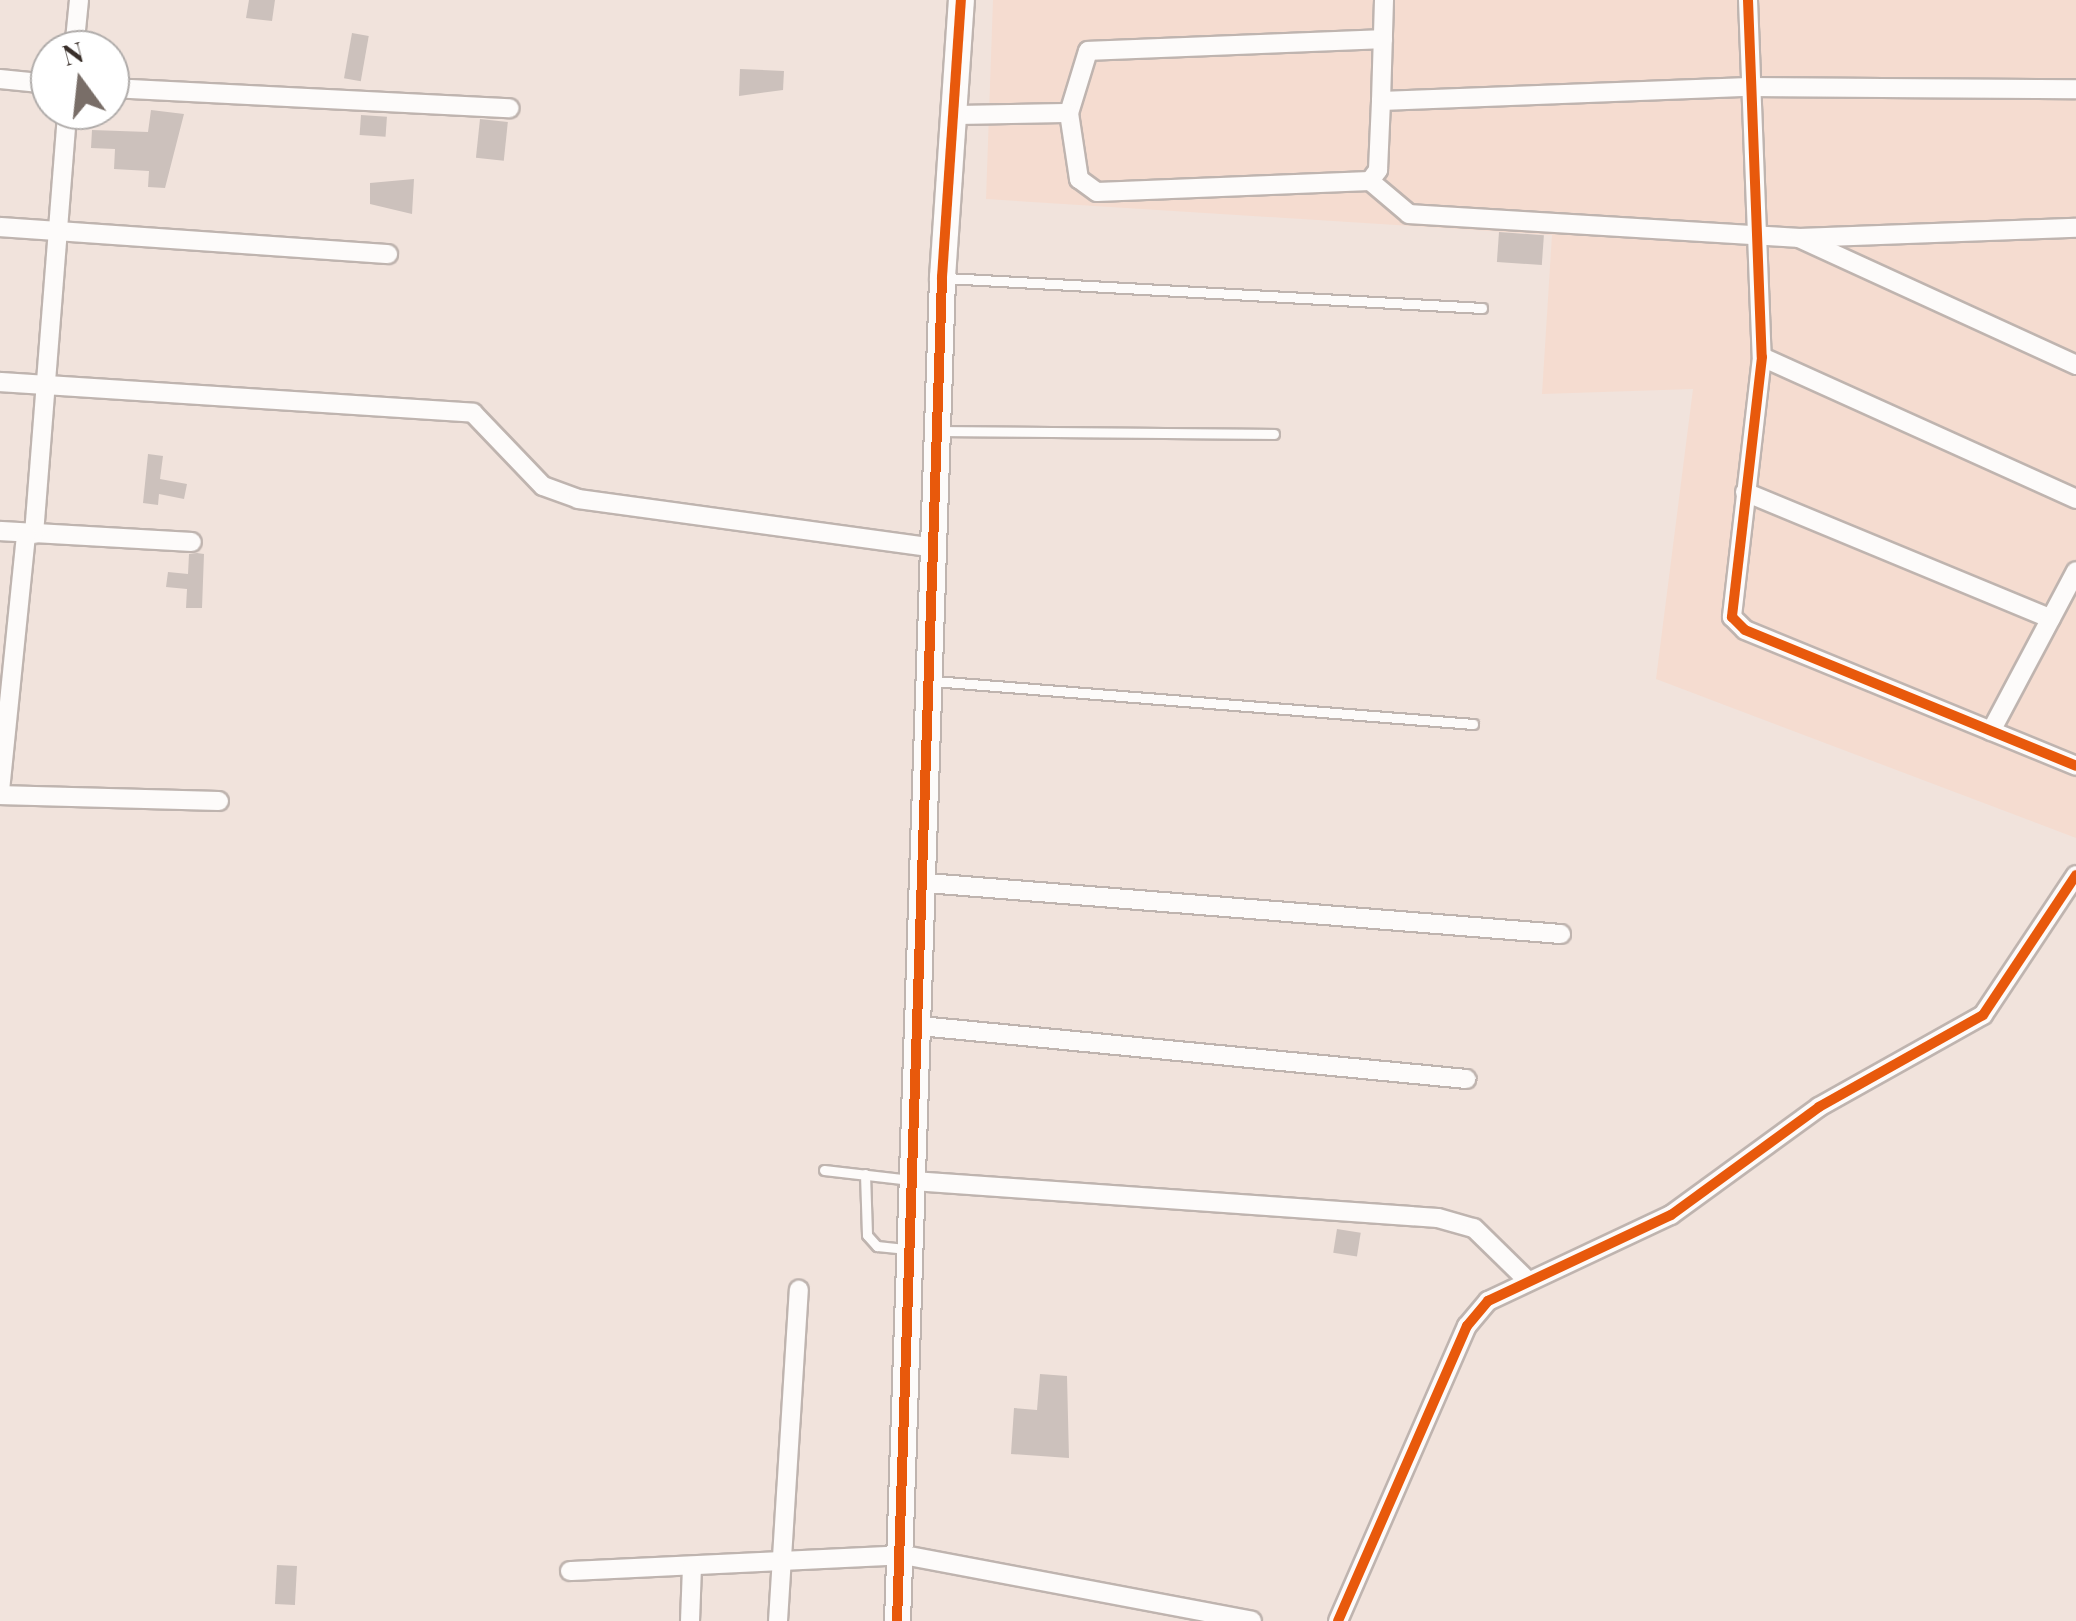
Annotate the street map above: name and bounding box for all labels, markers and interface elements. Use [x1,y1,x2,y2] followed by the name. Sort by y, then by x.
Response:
[30,30,130,130] north arrow
[58,32,87,73] text: N

